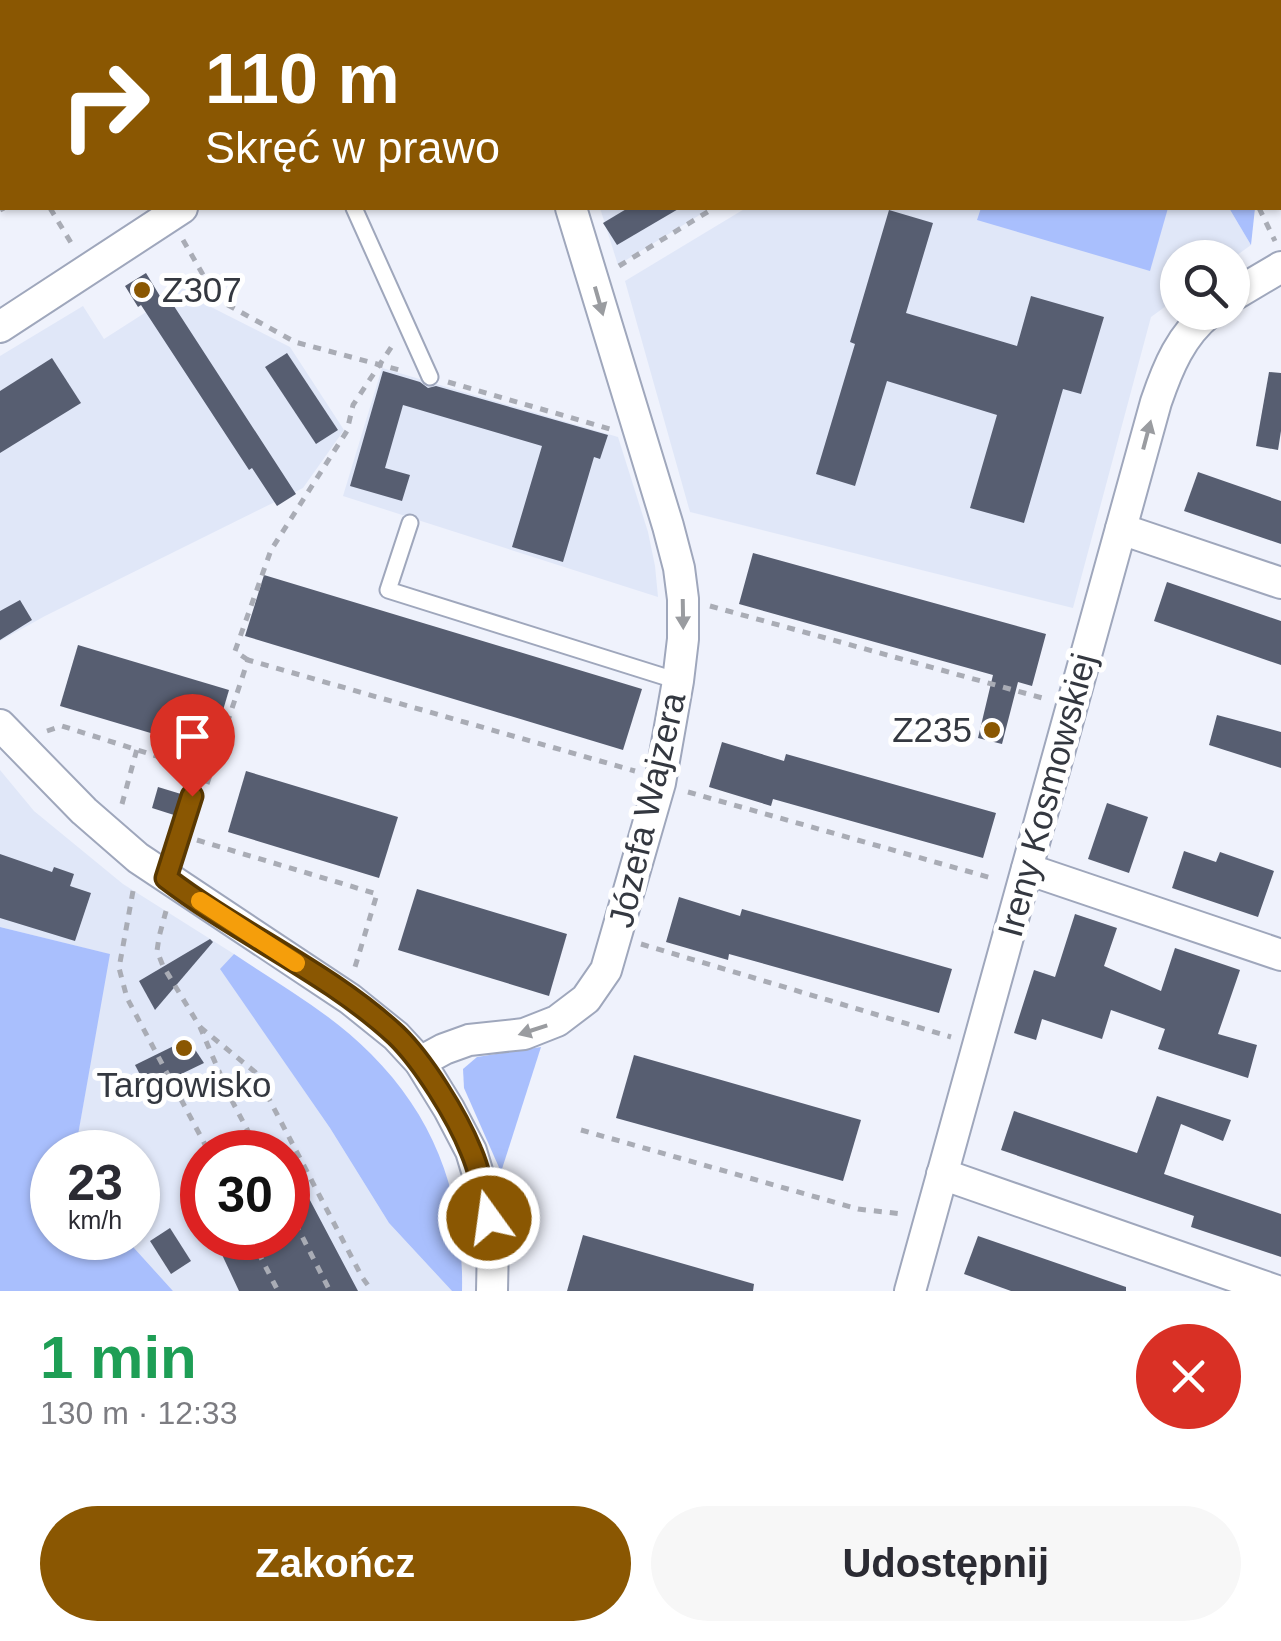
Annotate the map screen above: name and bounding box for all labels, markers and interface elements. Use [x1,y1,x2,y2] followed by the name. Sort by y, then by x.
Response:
[40,40,170,170] icon: right
[205,40,400,118] text: 110 m
[205,122,500,173] text: Skręć w prawo
[1160,240,1250,330] map controls
[1160,240,1250,330] button: search
[162,270,242,309] place label: Z307
[131,279,153,301] marker: Z307
[592,286,607,317] one-way arrow
[1140,419,1156,450] one-way arrow
[675,598,691,630] one-way arrow
[990,649,1103,941] street label: Ireny Kosmowskiej
[601,688,693,931] street label: Józefa Wajzera
[150,694,235,797] pin
[165,709,220,764] icon: arrive
[892,710,972,749] place label: Z235
[981,719,1003,741] marker: Z235
[517,1023,547,1038] one-way arrow
[173,1037,195,1059] marker: Targowisko
[96,1065,272,1104] place label: Targowisko
[180,1130,310,1260] speed limit sign: 30
[67,1155,123,1211] text: 23
[437,1166,541,1270] position arrow
[68,1206,122,1234] text: km/h
[40,1324,197,1391] text: 1 min
[1136,1324,1241,1429] button: close
[40,1395,237,1431] text: 130 m · 12:33
[40,1506,631,1621] button: Zakończ
[651,1506,1241,1621] button: Udostępnij

